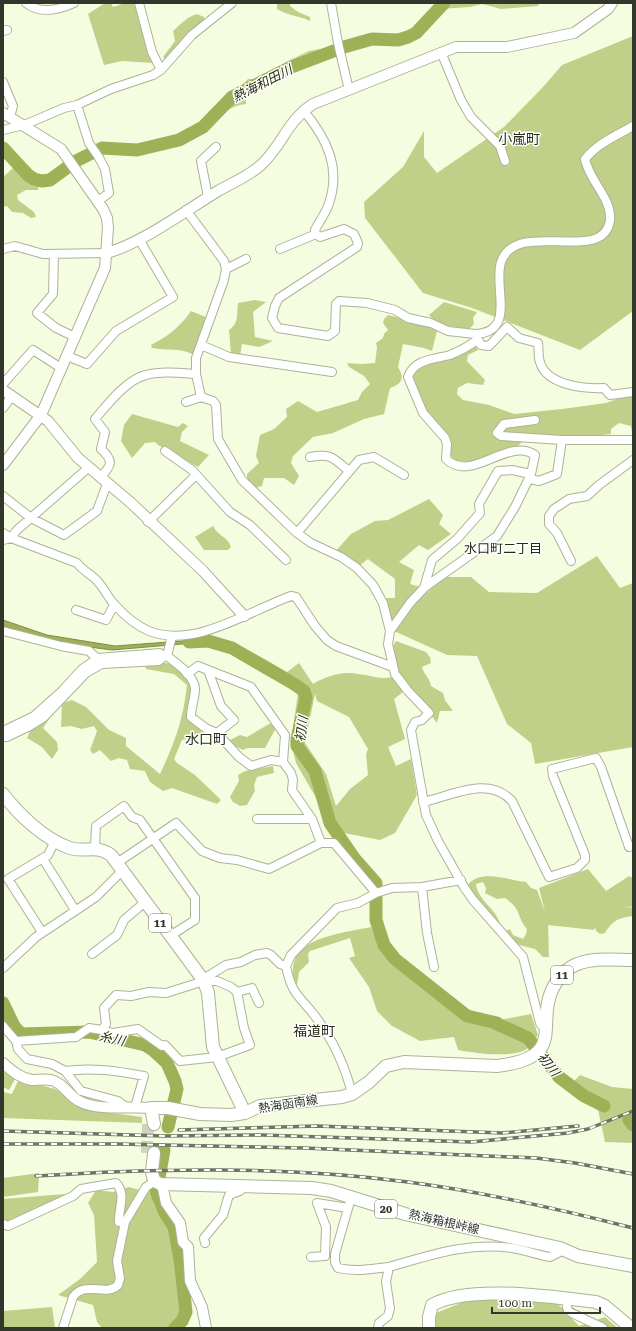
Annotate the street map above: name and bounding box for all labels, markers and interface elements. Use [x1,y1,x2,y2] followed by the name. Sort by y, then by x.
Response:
[230,61,296,105] water label: 熱海和田川
[498,131,540,147] district label: 小嵐町
[464,541,542,556] district label: 水口町二丁目
[292,713,311,743] water label: 初川
[185,731,227,747] district label: 水口町
[149,914,171,932] road number: 11
[551,966,573,984] road number: 11
[293,1023,335,1039] district label: 福道町
[98,1028,128,1049] water label: 糸川
[535,1049,564,1081] water label: 初川
[257,1092,319,1116] street label: 熱海函南線
[375,1200,397,1218] road number: 20
[407,1207,481,1237] street label: 熱海箱根峠線
[492,1289,600,1315] scale bar
[498,1296,532,1310] text: 100 m

